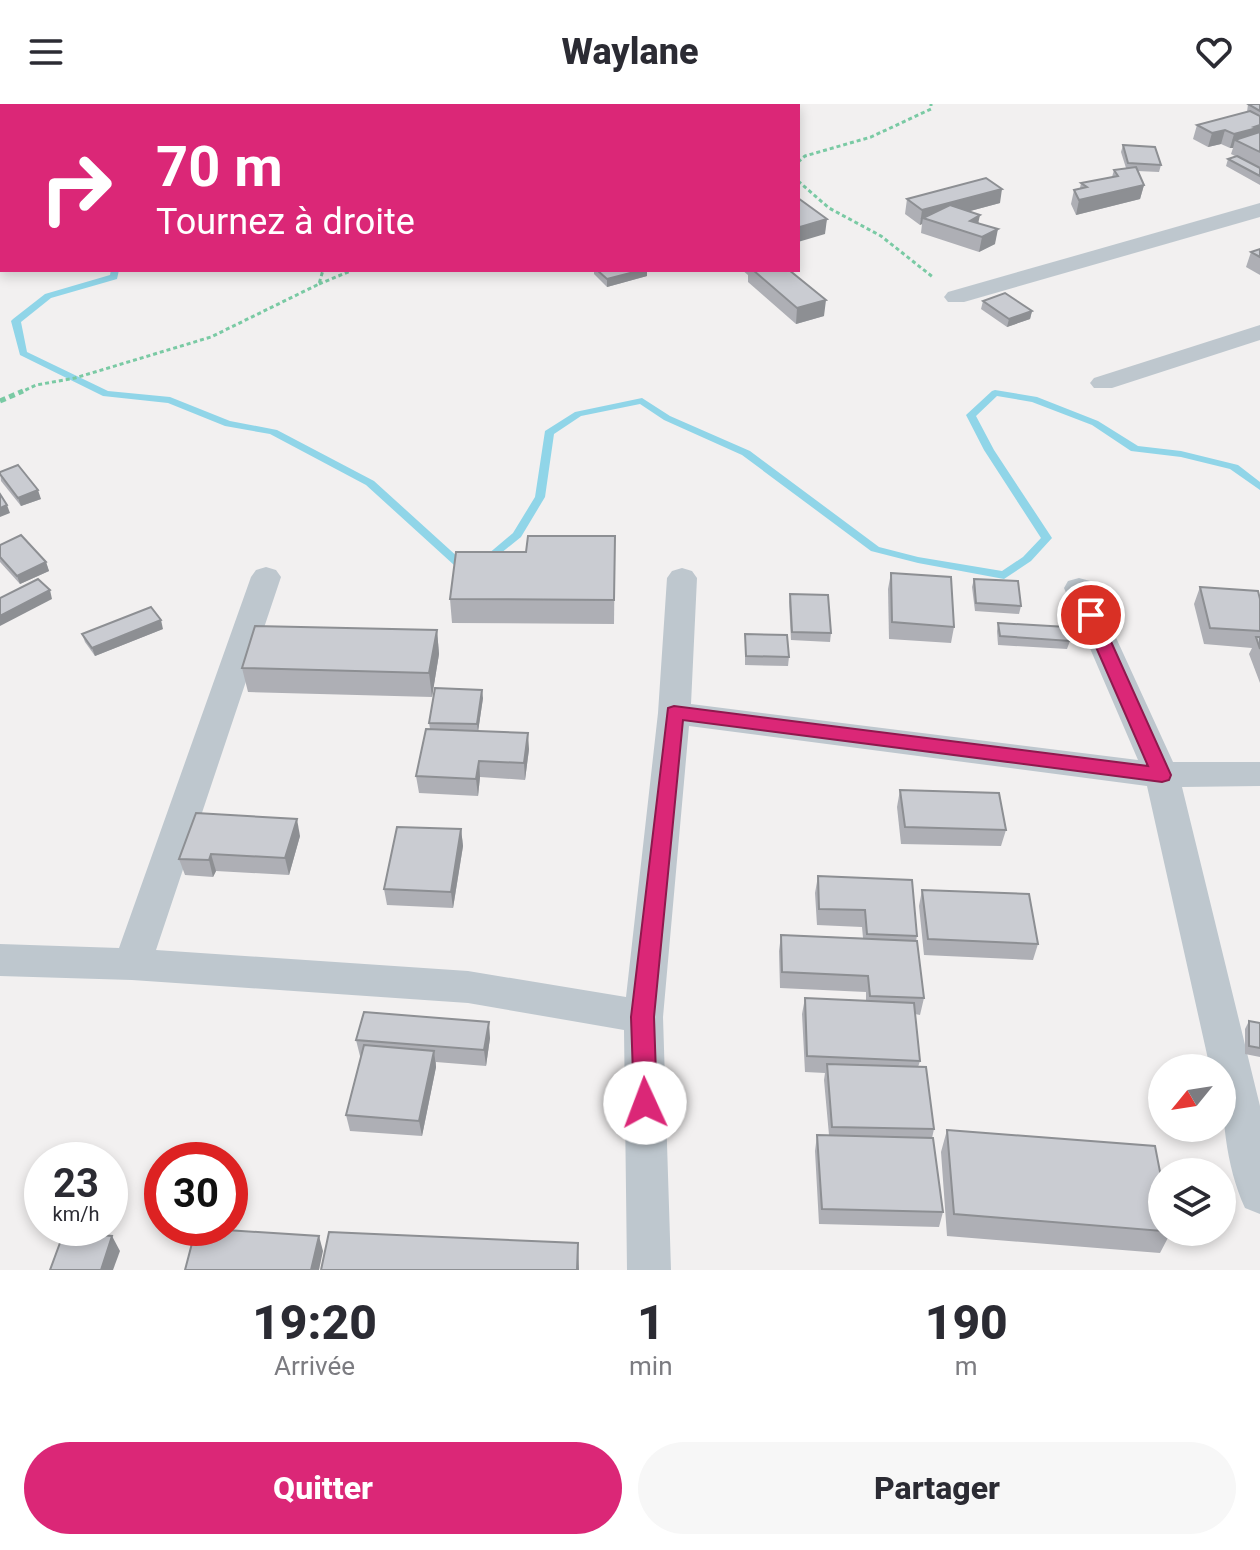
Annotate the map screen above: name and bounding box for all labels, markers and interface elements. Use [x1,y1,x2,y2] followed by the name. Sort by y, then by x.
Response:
[24,30,68,74] icon: menu
[1192,30,1236,74] icon: heart
[562,31,698,73] text: Waylane
[156,134,283,200] text: 70 m
[24,136,128,240] icon: right
[156,201,415,243] text: Tournez à droite
[1057,581,1125,649] pin
[1069,593,1113,637] icon: arrive
[1148,1054,1236,1142] north arrow
[1148,1054,1236,1246] map controls
[603,1061,687,1145] position arrow
[144,1142,248,1246] speed limit sign: 30
[1148,1158,1236,1246] button: layers
[53,1160,99,1207] text: 23
[53,1202,99,1226] text: km/h
[252,1294,377,1351] text: 19:20
[637,1294,665,1351] text: 1
[925,1294,1008,1351] text: 190
[274,1351,355,1381] text: Arrivée
[629,1351,673,1381] text: min
[955,1351,978,1381] text: m
[24,1442,622,1534] button: Quitter
[638,1442,1236,1534] button: Partager

